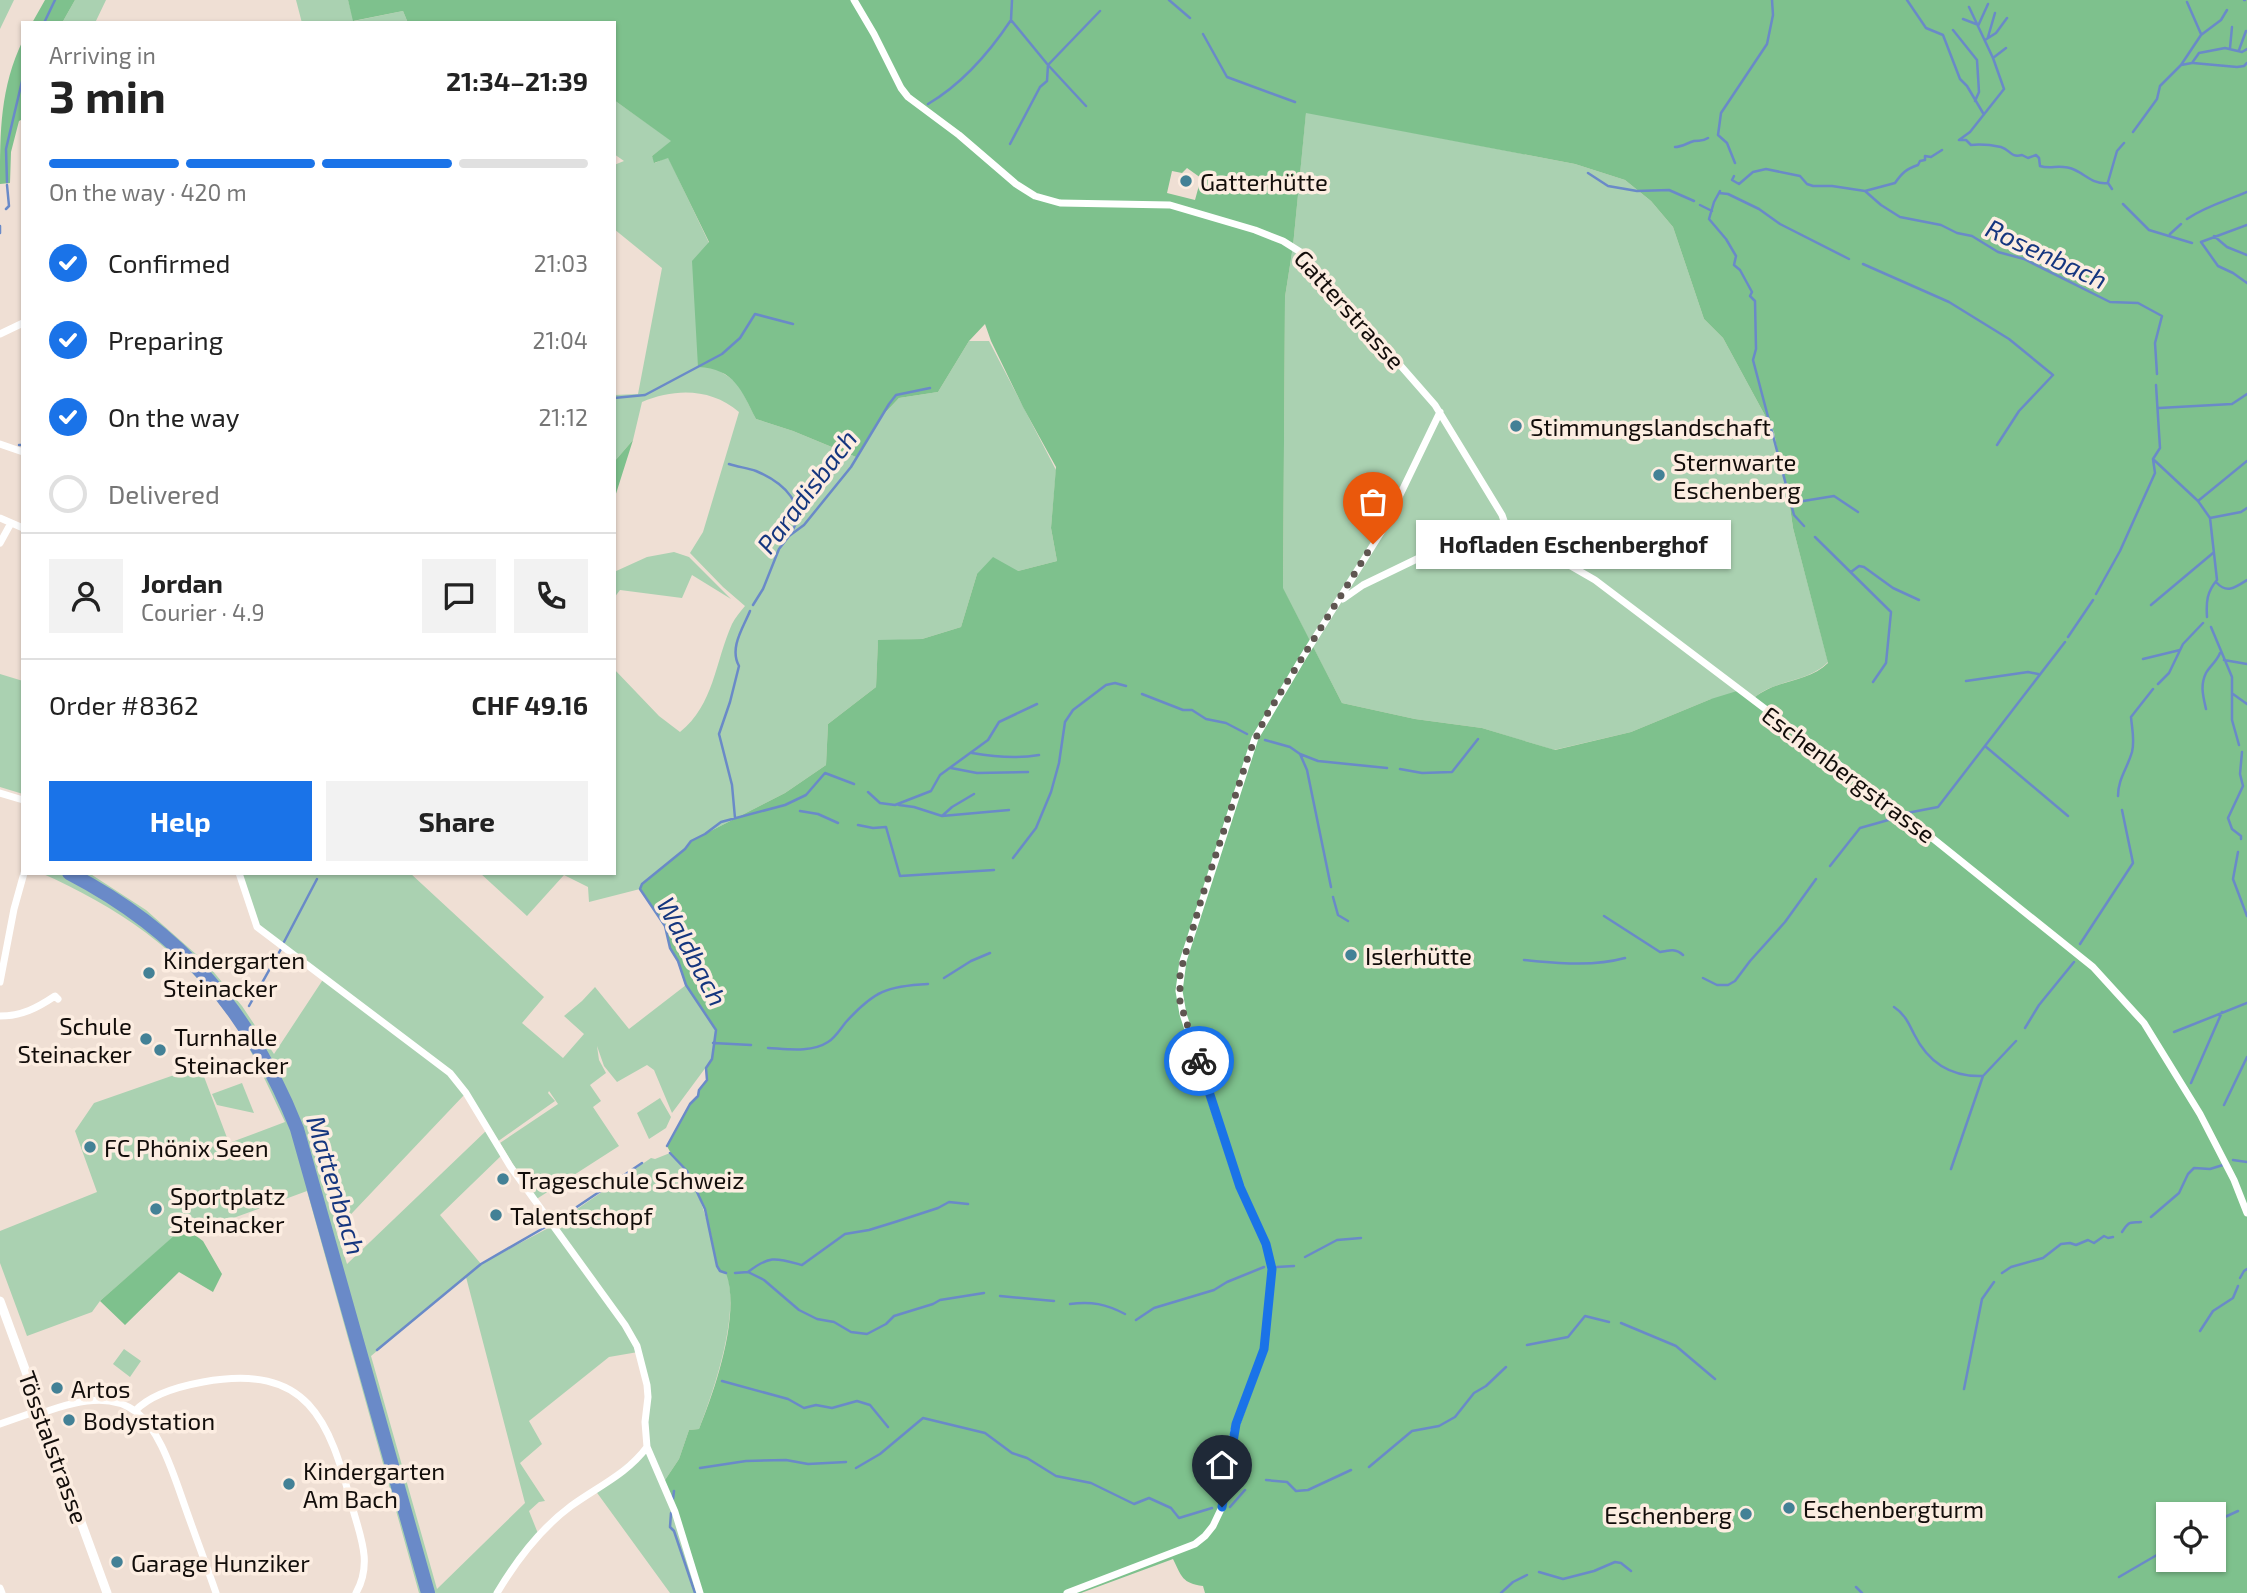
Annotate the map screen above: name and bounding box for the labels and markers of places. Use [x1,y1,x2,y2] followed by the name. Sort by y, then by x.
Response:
[1200,167,1328,196] place label: Gatterhütte
[1178,173,1194,189] marker: Gatterhütte
[1530,412,1771,441] place label: Stimmungslandschaft
[1508,418,1524,434] marker: Stimmungslandschaft
[1673,447,1801,504] place label: Sternwarte Eschenberg
[1651,467,1667,483] marker: Sternwarte Eschenberg
[1343,472,1403,544] pin
[1415,520,1730,568] callout: Hofladen Eschenberghof
[1365,941,1472,970] place label: Islerhütte
[163,945,305,1002] place label: Kindergarten Steinacker
[1343,947,1359,963] marker: Islerhütte
[141,965,157,981] marker: Kindergarten Steinacker
[17,1011,132,1068] place label: Schule Steinacker
[174,1022,289,1079] place label: Turnhalle Steinacker
[138,1031,154,1047] marker: Schule Steinacker
[152,1042,168,1058] marker: Turnhalle Steinacker
[104,1133,269,1162] place label: FC Phönix Seen
[82,1139,98,1155] marker: FC Phönix Seen
[517,1165,745,1194] place label: Trageschule Schweiz
[495,1171,511,1187] marker: Trageschule Schweiz
[170,1181,285,1238] place label: Sportplatz Steinacker
[148,1201,164,1217] marker: Sportplatz Steinacker
[510,1201,653,1230] place label: Talentschopf
[488,1207,504,1223] marker: Talentschopf
[71,1374,131,1403] place label: Artos
[49,1380,65,1396] marker: Artos
[83,1406,215,1435] place label: Bodystation
[61,1412,77,1428] marker: Bodystation
[1192,1435,1252,1507] pin
[303,1456,445,1513] place label: Kindergarten Am Bach
[281,1476,297,1492] marker: Kindergarten Am Bach
[1803,1494,1984,1523] place label: Eschenbergturm
[1604,1500,1732,1529] place label: Eschenberg
[1781,1500,1797,1516] marker: Eschenbergturm
[1738,1506,1754,1522] marker: Eschenberg
[131,1548,310,1577] place label: Garage Hunziker
[109,1554,125,1570] marker: Garage Hunziker

